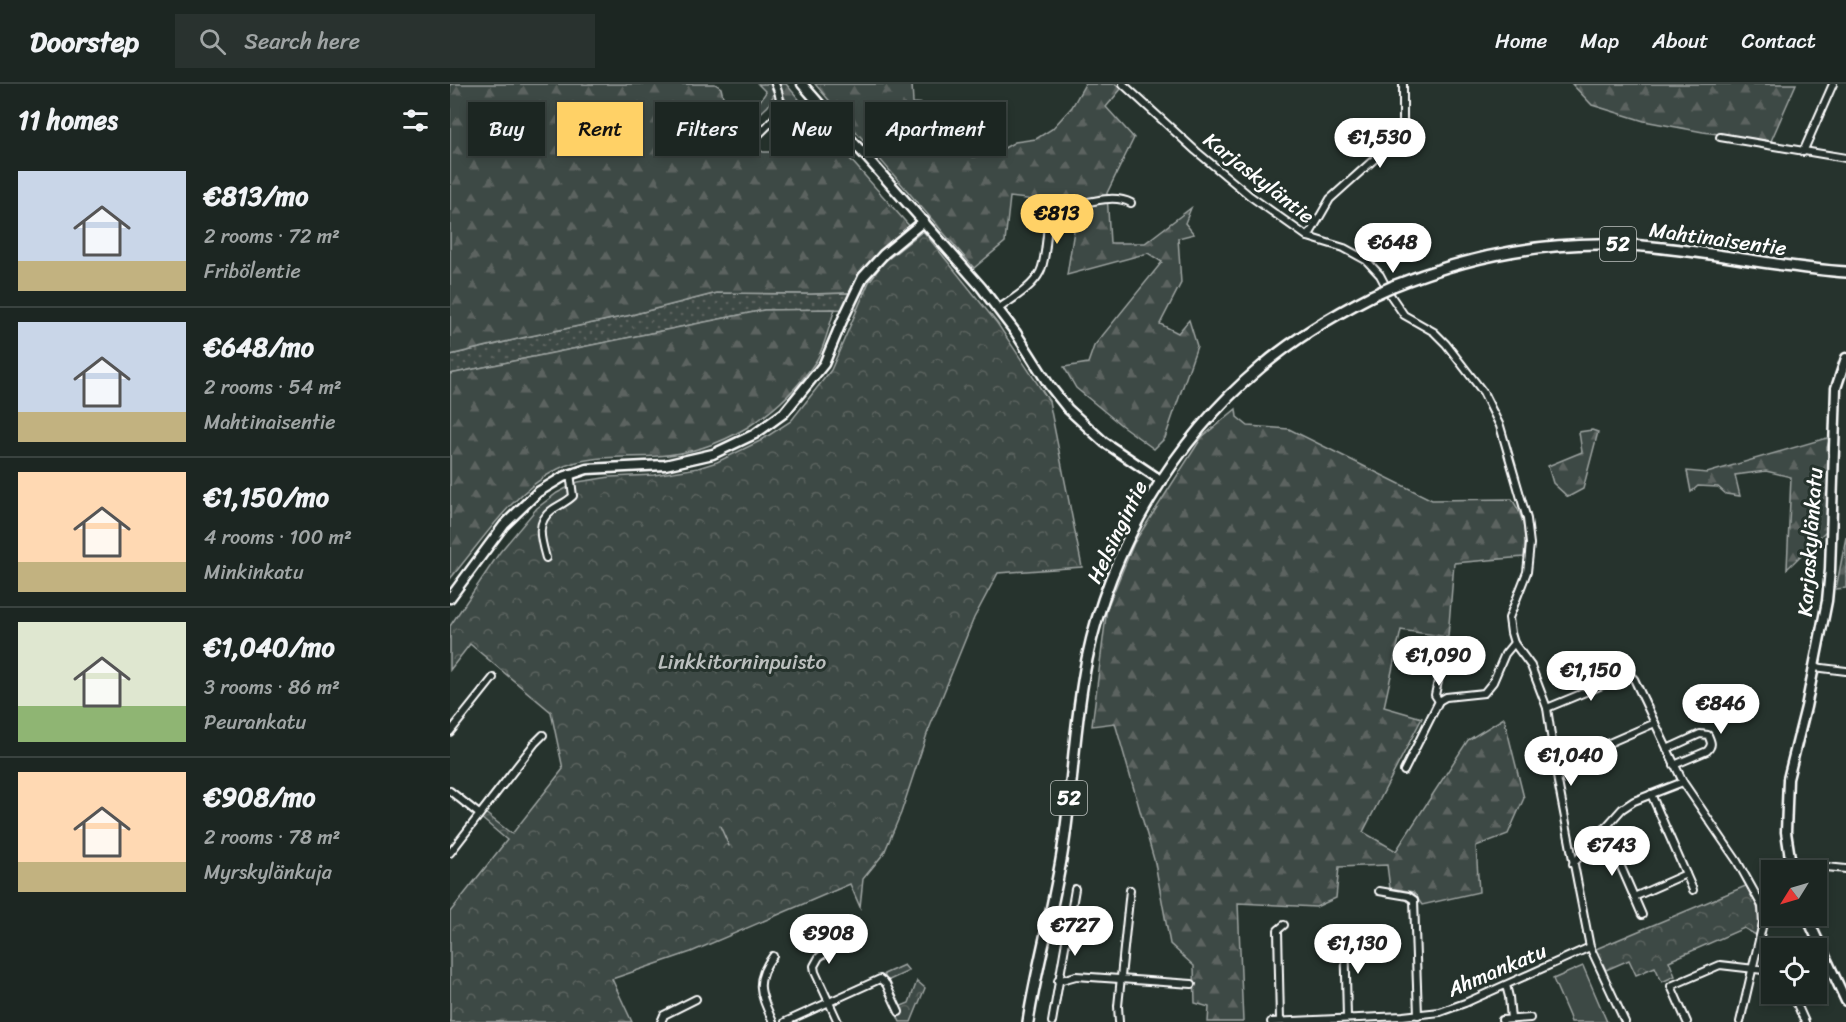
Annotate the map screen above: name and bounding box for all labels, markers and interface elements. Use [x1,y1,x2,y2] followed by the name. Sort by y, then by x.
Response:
[175,14,595,68] search box
[30,17,139,66] text: Doorstep
[244,22,360,61] text: Search here
[1495,22,1547,60] text: Home
[1580,22,1619,60] text: Map
[1652,22,1709,60] text: About
[1742,22,1816,60] text: Contact
[196,25,229,58] icon: search
[18,97,118,143] text: 11 homes
[468,102,545,156] chip: Buy
[557,102,643,156] chip: Rent
[655,102,759,156] chip: Filters
[771,102,853,156] chip: New
[865,102,1006,156] chip: Apartment
[399,104,432,137] icon: filters
[1331,118,1429,169] pin: €1,530
[1348,120,1412,155] text: €1,530
[1195,122,1323,234] street label: Karjaskyläntie
[204,173,308,219] text: €813/mo
[1021,194,1093,245] pin: €813
[66,195,138,267] icon: home
[1035,196,1079,231] text: €813
[1647,211,1789,267] street label: Mahtinaisentie
[204,219,340,254] text: 2 rooms · 72 m²
[1357,223,1429,274] pin: €648
[1368,225,1418,260] text: €648
[1600,227,1636,261] road number: 52
[204,254,301,289] text: Fribölentie
[204,324,314,370] text: €648/mo
[66,346,138,418] icon: home
[204,370,342,405] text: 2 rooms · 54 m²
[204,405,336,440] text: Mahtinaisentie
[1786,466,1834,618] street label: Karjaskylänkatu
[1076,473,1159,590] street label: Helsingintie
[204,474,329,520] text: €1,150/mo
[66,496,138,568] icon: home
[204,520,352,555] text: 4 rooms · 100 m²
[204,555,304,590] text: Minkinkatu
[204,624,335,670] text: €1,040/mo
[1390,636,1488,687] pin: €1,090
[1407,638,1471,673] text: €1,090
[658,643,826,681] park label: Linkkitorninpuisto
[66,646,138,718] icon: home
[1542,651,1640,702] pin: €1,150
[1561,653,1621,688] text: €1,150
[204,670,340,705] text: 3 rooms · 86 m²
[1685,684,1757,735] pin: €846
[1696,686,1746,721] text: €846
[204,705,306,740] text: Peurankatu
[1522,736,1620,787] pin: €1,040
[1538,738,1604,773] text: €1,040
[204,774,315,820] text: €908/mo
[1051,781,1087,815] road number: 52
[66,796,138,868] icon: home
[204,820,340,855] text: 2 rooms · 78 m²
[1576,826,1648,877] pin: €743
[1588,828,1636,863] text: €743
[204,855,332,890] text: Myrskylänkuja
[1761,860,1827,926] north arrow
[1761,860,1827,1004] map controls
[1039,906,1111,957] pin: €727
[1051,908,1099,943] text: €727
[793,914,865,965] pin: €908
[804,916,854,951] text: €908
[1309,924,1407,975] pin: €1,130
[1328,926,1388,961] text: €1,130
[1440,932,1553,1008] street label: Ahmankatu
[1761,938,1827,1004] button: locate

